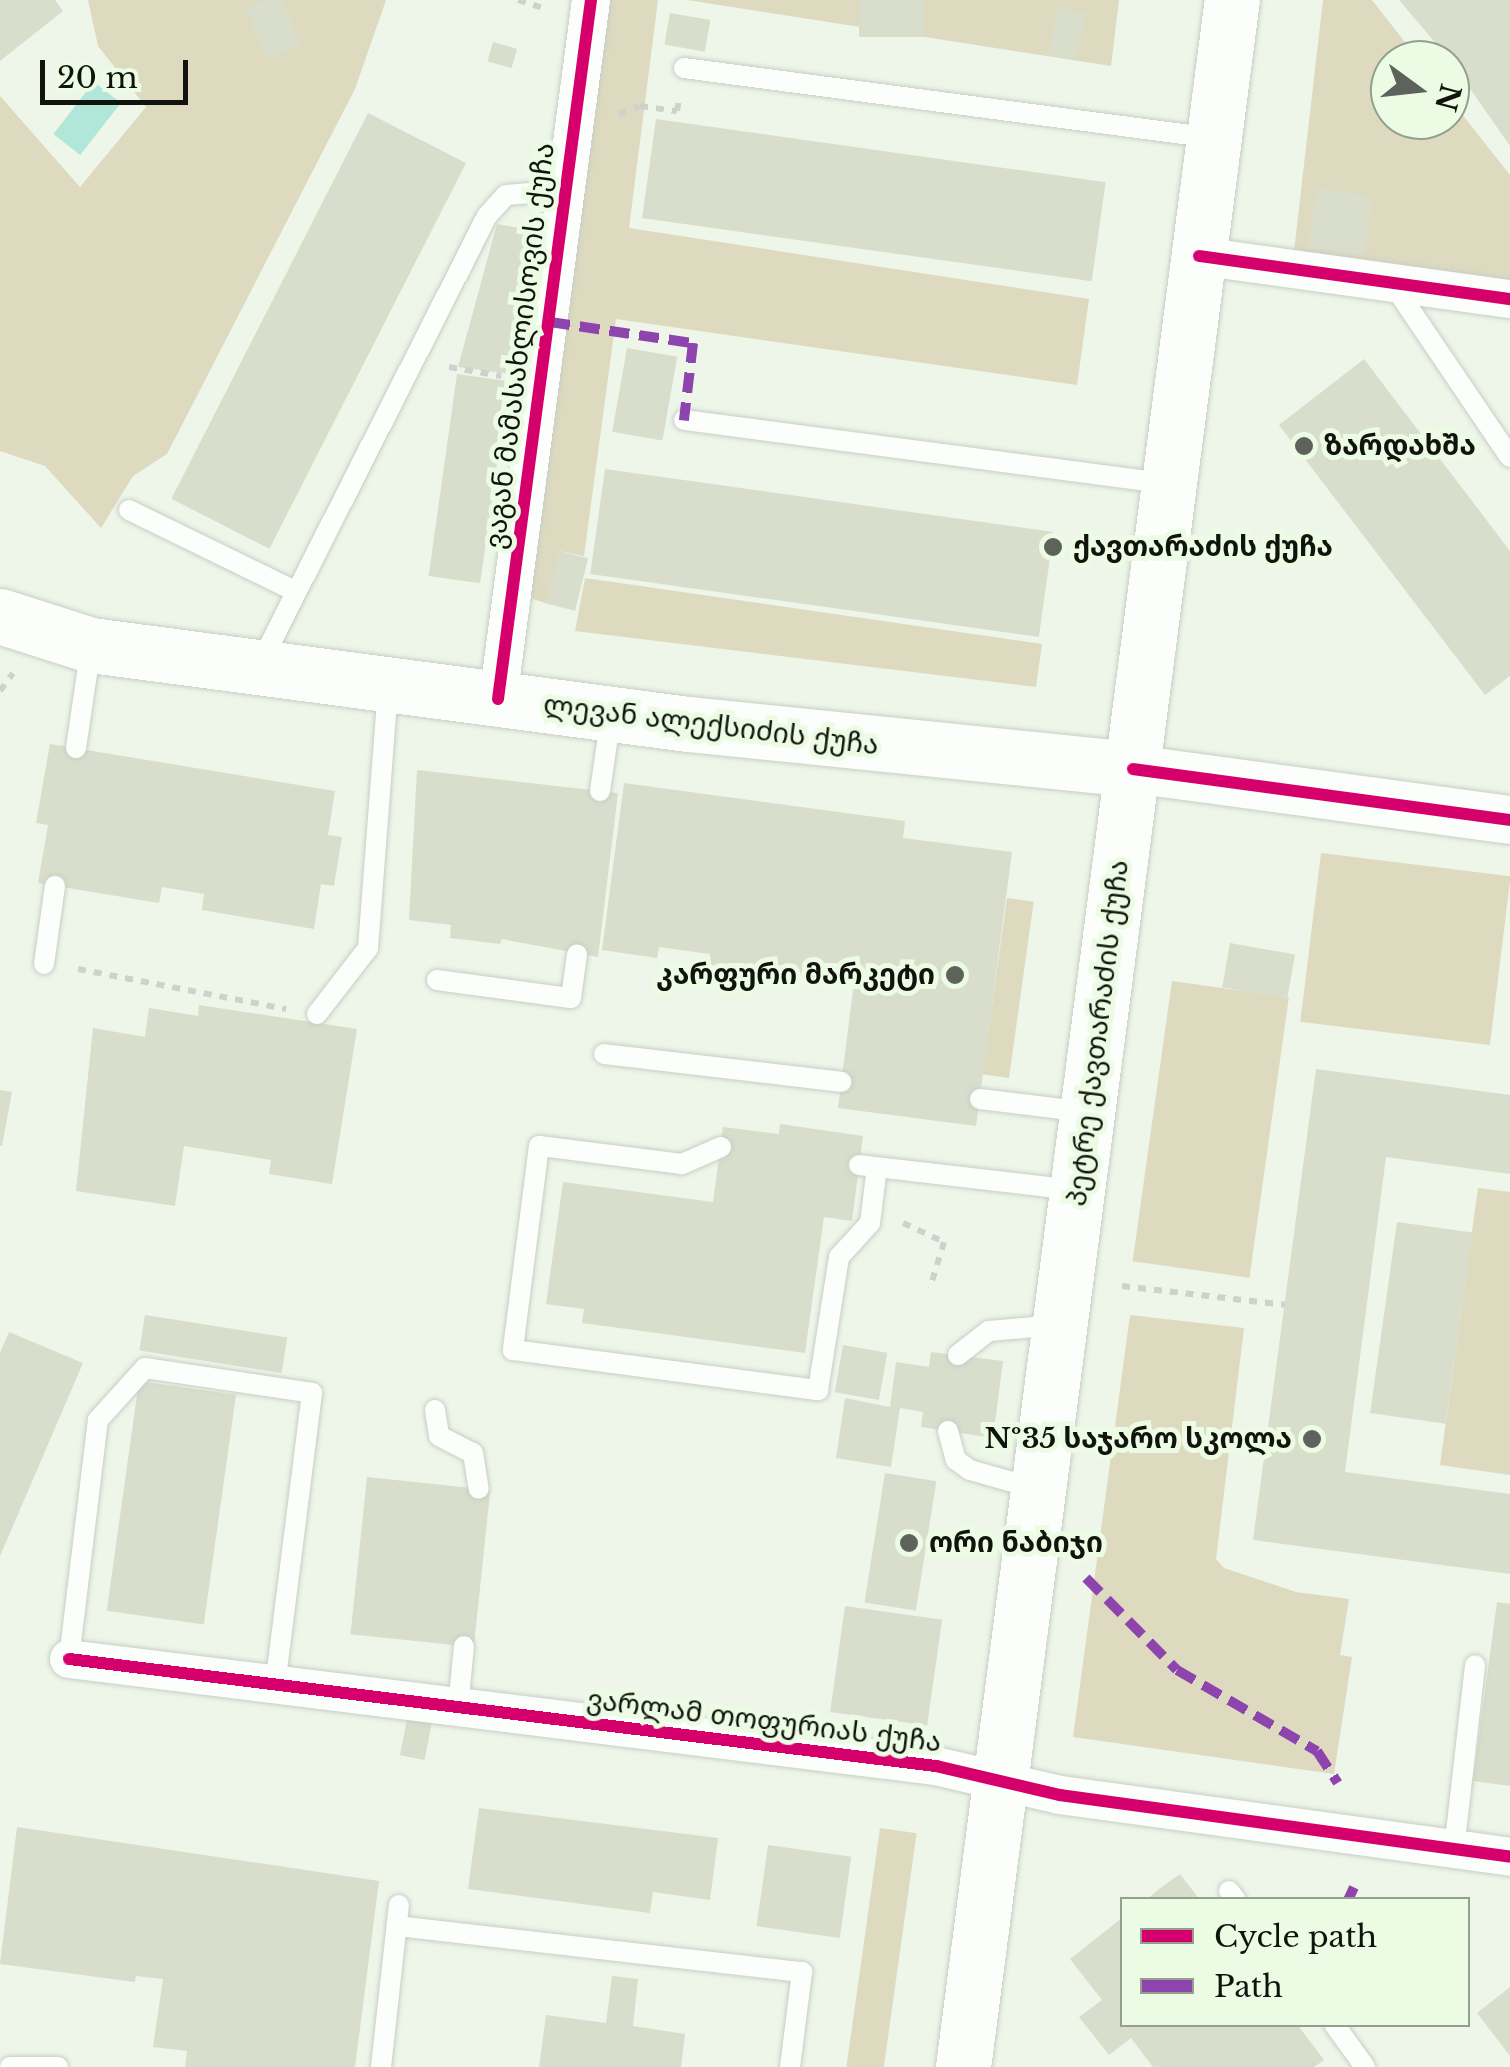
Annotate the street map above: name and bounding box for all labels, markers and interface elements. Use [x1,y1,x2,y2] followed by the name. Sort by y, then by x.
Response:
[45,40,192,102] scale bar
[1370,40,1470,140] north arrow
[57,59,138,96] text: 20 m
[1427,80,1468,115] text: N
[478,141,562,551] street label: ვაგან მამასახლისოვის ქუჩა
[1324,429,1476,463] place label: ზარდახშა
[1293,435,1315,457] marker: ზარდახშა
[1073,530,1333,564] place label: ქავთარაძის ქუჩა
[1042,536,1064,558] marker: ქავთარაძის ქუჩა
[541,688,881,762] street label: ლევან ალექსიძის ქუჩა
[1060,858,1136,1208] street label: პეტრე ქავთარაძის ქუჩა
[656,958,935,992] place label: კარფური მარკეტი
[944,964,966,986] marker: კარფური მარკეტი
[985,1422,1292,1456] place label: №35 საჯარო სკოლა
[1301,1428,1323,1450] marker: №35 საჯარო სკოლა
[929,1526,1103,1560] place label: ორი ნაბიჯი
[898,1532,920,1554] marker: ორი ნაბიჯი
[585,1683,943,1759] street label: ვარლამ თოფურიას ქუჩა
[1120,1897,1470,2027] legend
[1214,1918,1377,1955] text: Cycle path
[1214,1968,1283,2005] text: Path

